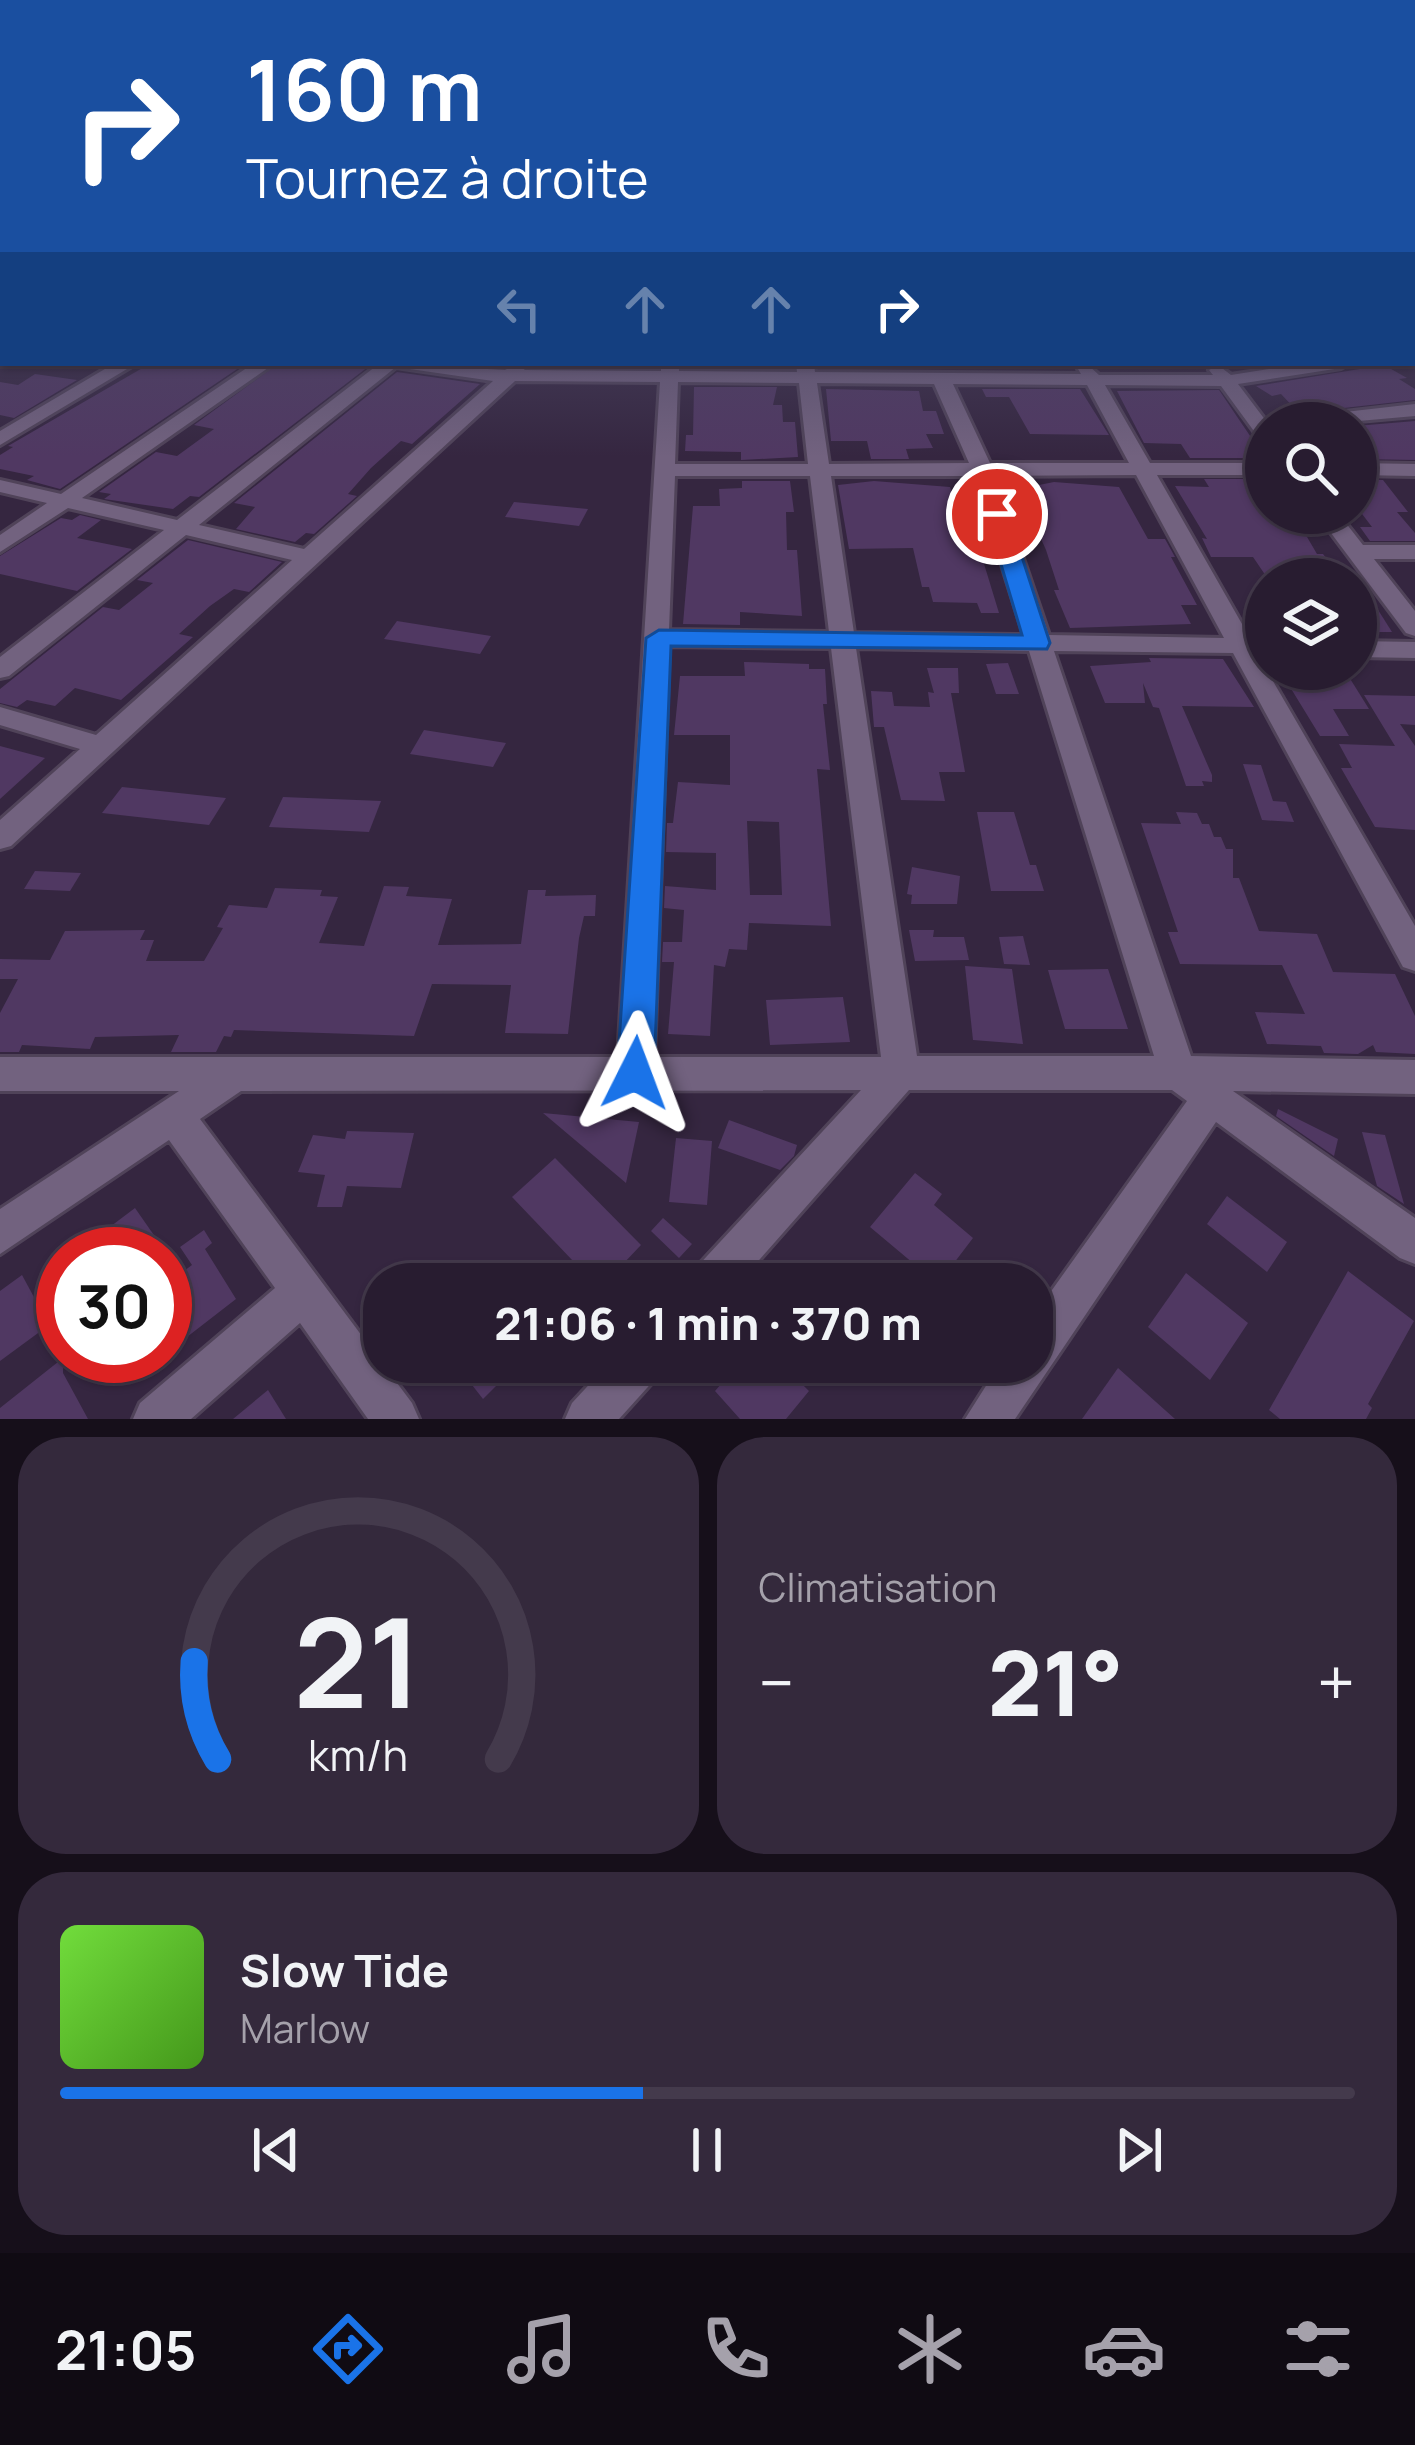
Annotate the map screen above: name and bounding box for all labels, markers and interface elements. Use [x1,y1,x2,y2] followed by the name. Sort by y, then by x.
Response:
[246,31,483,146] text: 160 m
[48,48,204,204] icon: right
[246,140,649,214] text: Tournez à droite
[486,276,552,342] icon: left
[612,276,678,342] icon: ahead
[738,276,804,342] icon: ahead
[864,276,930,342] icon: right
[1245,402,1377,690] map controls
[1245,402,1377,534] button: search
[946,463,1048,565] pin
[964,481,1030,547] icon: arrive
[1245,558,1377,690] button: layers
[572,1010,698,1136] position arrow
[36,1227,192,1383] speed limit sign: 30
[494,1292,922,1354] text: 21:06 · 1 min · 370 m
[759,1560,997,1614] text: Climatisation
[294,1575,423,1745] text: 21
[988,1620,1123,1743] text: 21°
[759,1637,794,1727] text: −
[1317,1637,1355,1727] text: +
[308,1724,408,1783] text: km/h
[240,1939,449,2001] text: Slow Tide
[240,2001,370,2055] text: Marlow
[243,2117,309,2183] icon: previous
[674,2117,740,2183] icon: pause
[1106,2117,1172,2183] icon: next
[306,2307,390,2391] icon: directions
[500,2307,584,2391] icon: music
[694,2307,778,2391] icon: phone
[888,2307,972,2391] icon: climate
[1082,2307,1166,2391] icon: car
[1276,2307,1360,2391] icon: filters
[55,2312,196,2386] text: 21:05

